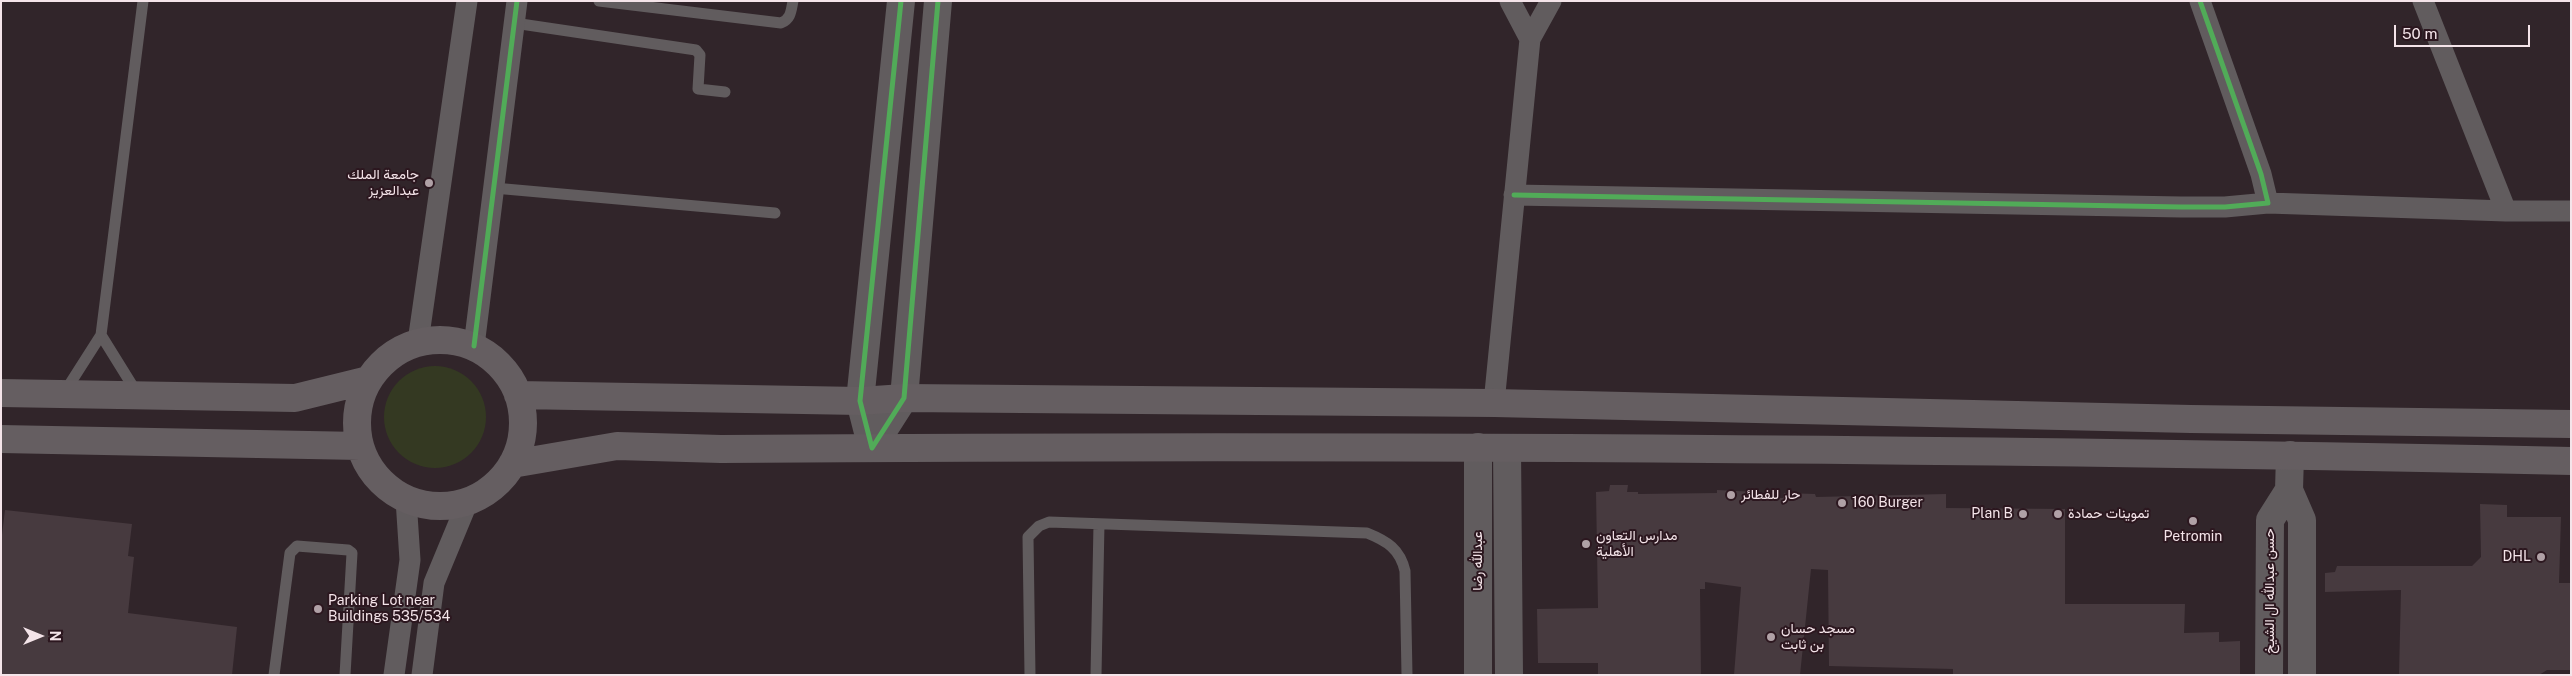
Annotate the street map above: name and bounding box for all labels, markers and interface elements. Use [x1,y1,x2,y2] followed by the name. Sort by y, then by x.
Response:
[2397,15,2533,47] scale bar
[2402,25,2437,42] text: 50 m
[347,167,419,200] place label: جامعة الملك عبدالعزيز
[423,177,435,189] marker: جامعة الملك عبدالعزيز
[1741,487,1800,503] place label: حار للفطائر
[1725,489,1737,501] marker: حار للفطائر
[1852,495,1923,511] place label: 160 Burger
[1836,497,1848,509] marker: 160 Burger
[1971,506,2013,522] place label: Plan B
[2068,506,2149,522] place label: تموينات حمادة
[2017,508,2029,520] marker: Plan B
[2052,508,2064,520] marker: تموينات حمادة
[2187,515,2199,527] marker: Petromin
[1596,528,1677,560] place label: مدارس التعاون الأهلية
[2262,528,2278,654] street label: حسن عبدالله ال الشيخ
[2164,529,2222,545] place label: Petromin
[1470,531,1486,591] street label: عبدالله رضا
[1580,538,1592,550] marker: مدارس التعاون الأهلية
[2502,549,2531,565] place label: DHL
[2535,551,2547,563] marker: DHL
[328,593,450,626] place label: Parking Lot near Buildings 535/534
[312,603,324,615] marker: Parking Lot near Buildings 535/534
[15,611,65,661] north arrow
[1781,621,1855,654] place label: مسجد حسان بن ثابت
[47,631,63,641] text: N
[1765,631,1777,643] marker: مسجد حسان بن ثابت

